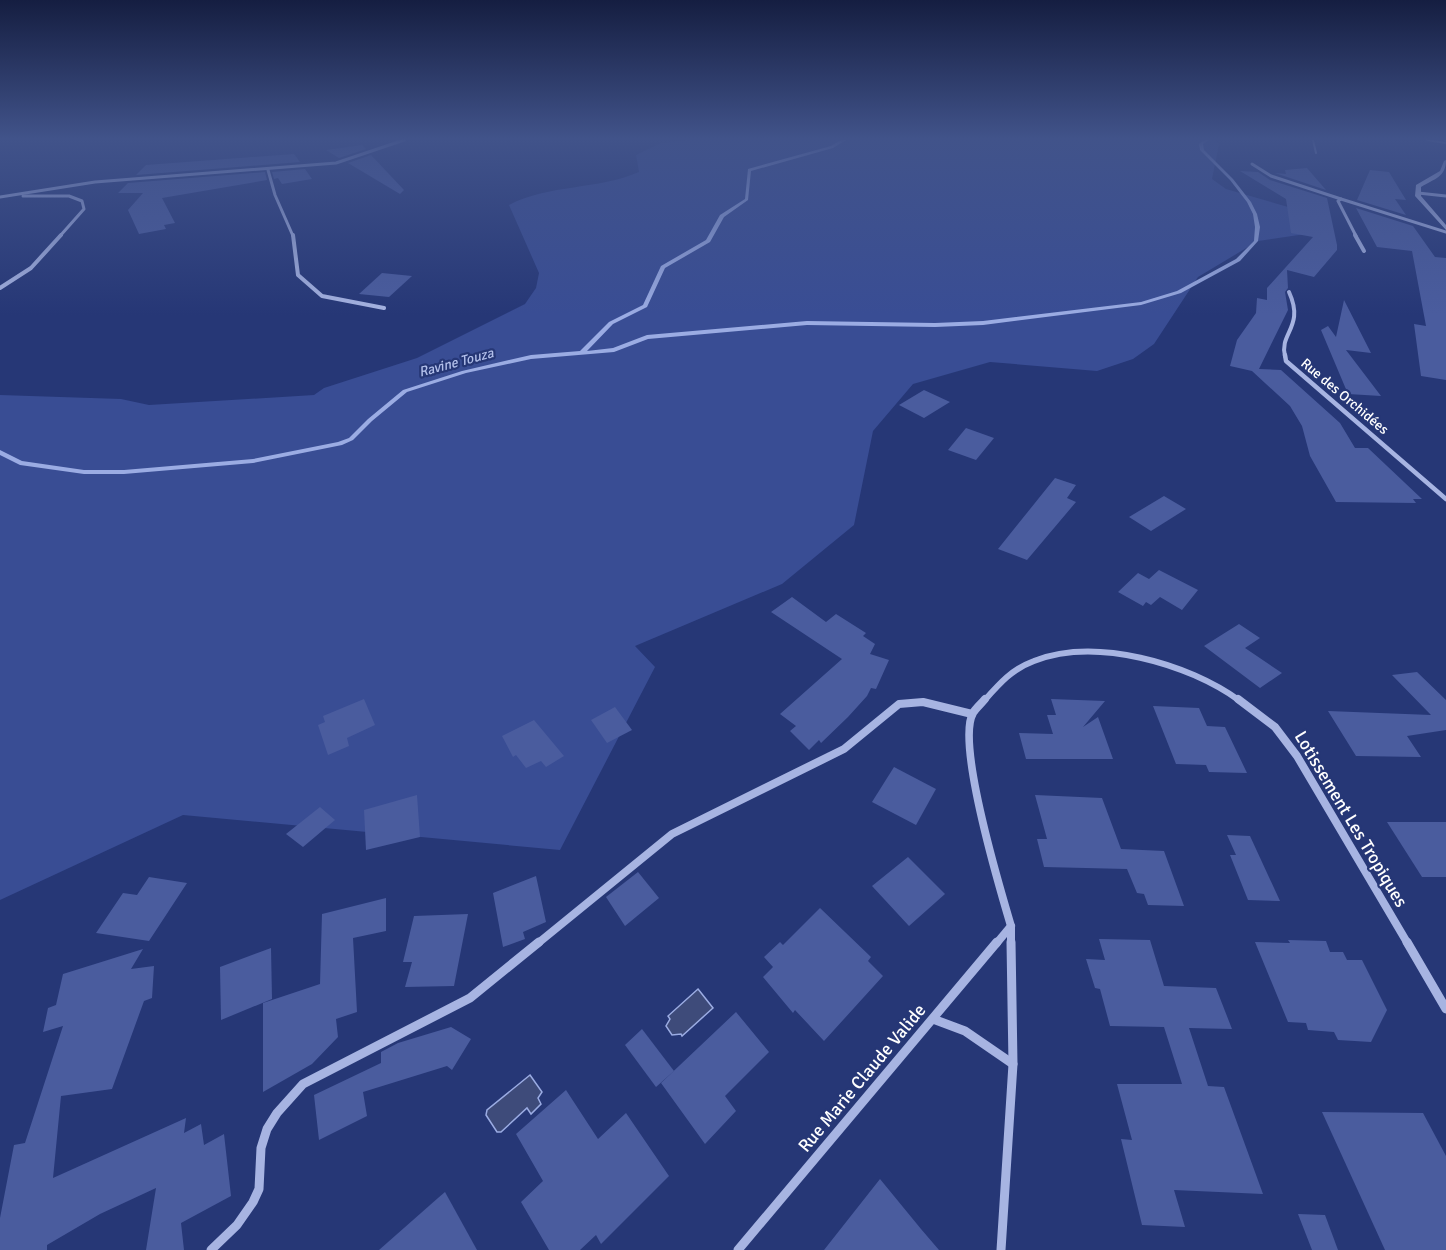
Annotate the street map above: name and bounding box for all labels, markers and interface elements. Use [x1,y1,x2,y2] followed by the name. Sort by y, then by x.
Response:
[417,344,496,381] water label: Ravine Touza
[1297,355,1392,438] street label: Rue des Orchidées
[1290,727,1412,911] street label: Lotissement Les Tropiques
[794,999,930,1157] street label: Rue Marie Claude Valide

